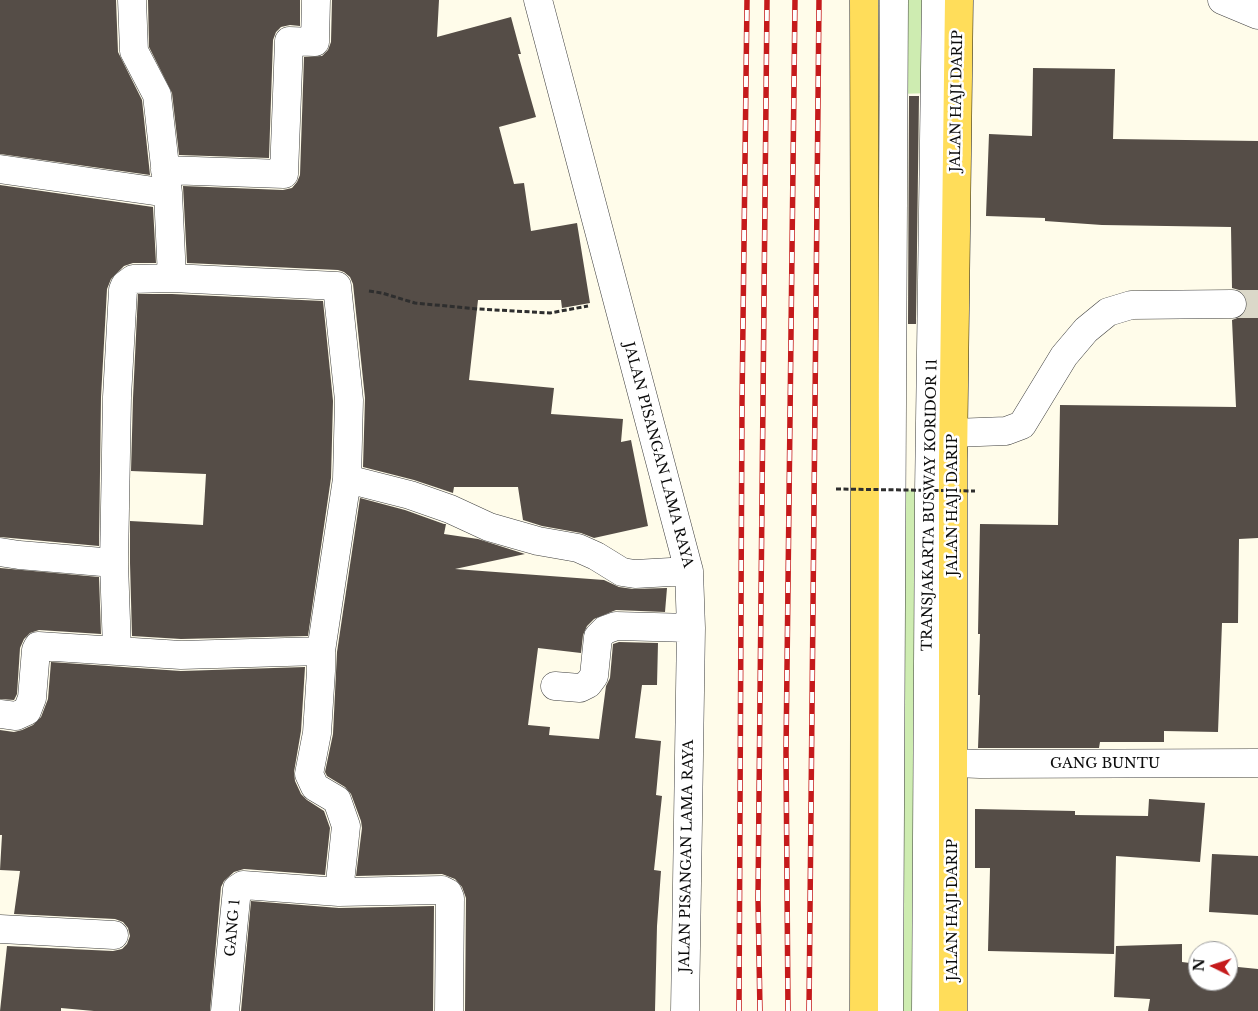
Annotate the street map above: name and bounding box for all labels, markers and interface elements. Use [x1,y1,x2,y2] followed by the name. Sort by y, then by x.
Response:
[947,30,967,172] street label: JALAN HAJI DARIP
[620,340,696,570] street label: JALAN PISANGAN LAMA RAYA
[919,359,941,651] street label: TRANSJAKARTA BUSWAY KORIDOR 11
[945,434,961,576] street label: JALAN HAJI DARIP
[677,739,697,973] street label: JALAN PISANGAN LAMA RAYA
[1050,756,1160,772] street label: GANG BUNTU
[945,839,961,981] street label: JALAN HAJI DARIP
[222,899,244,957] street label: GANG 1
[1188,941,1238,991] north arrow
[1190,958,1208,972] text: N

